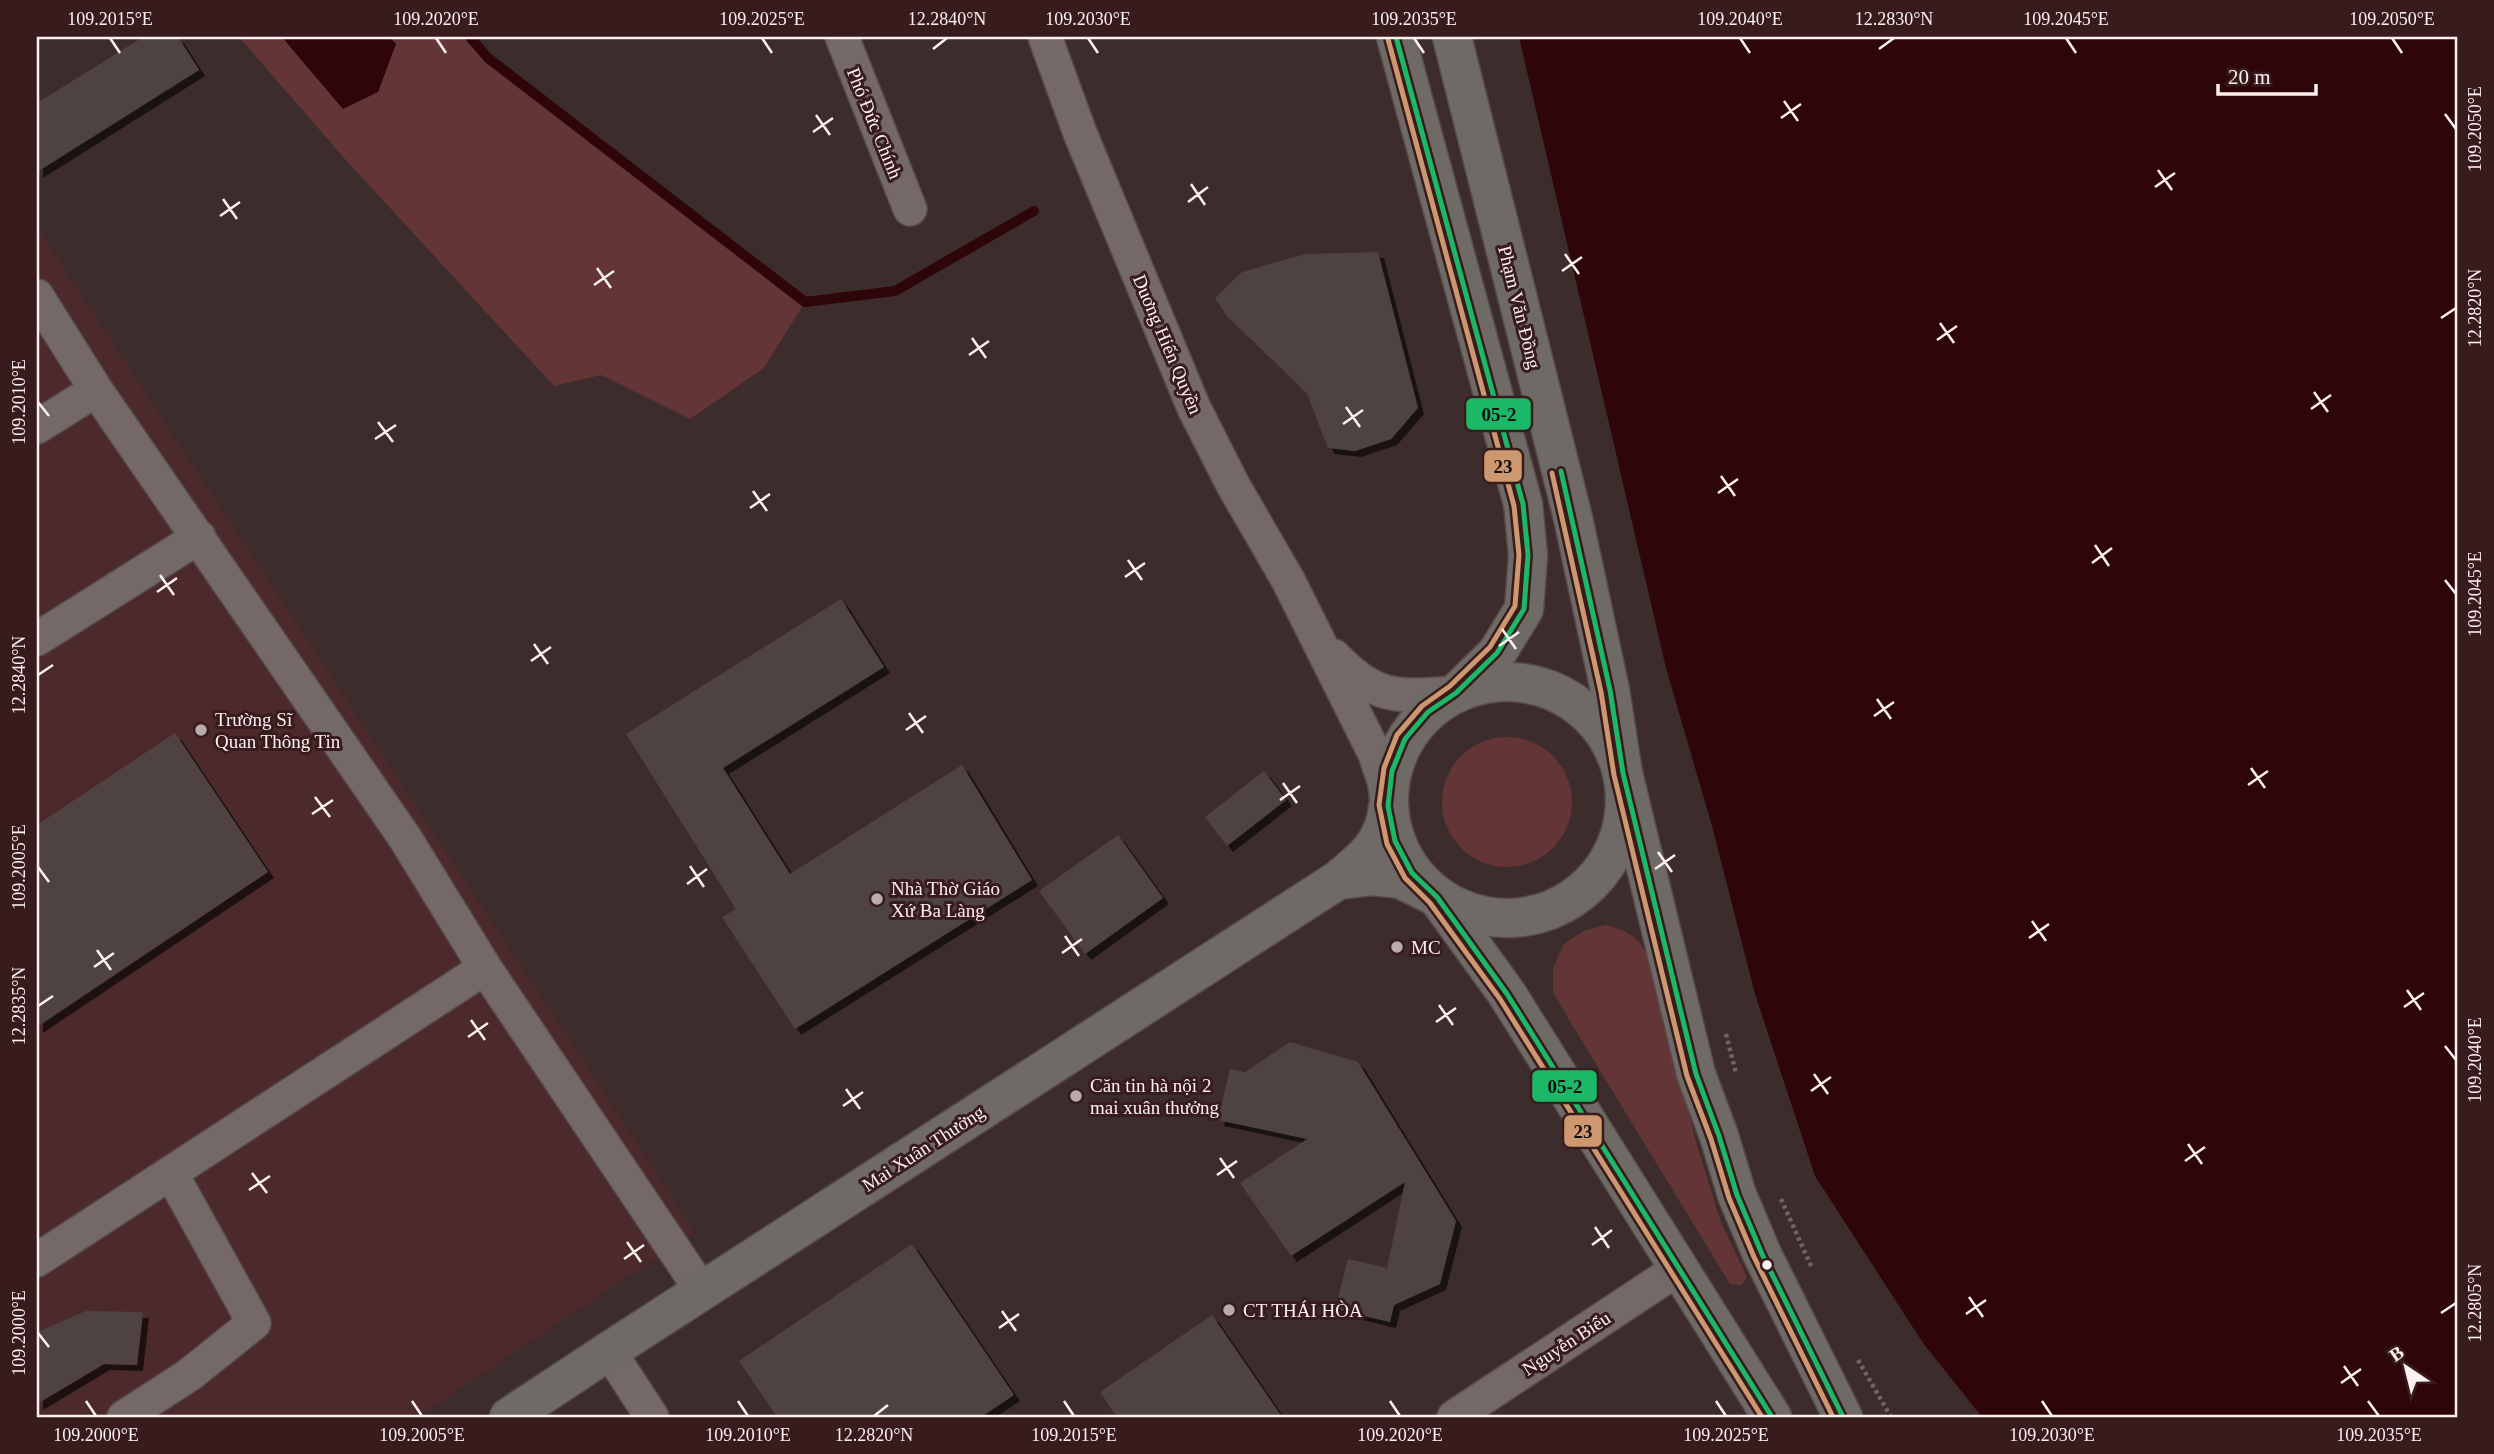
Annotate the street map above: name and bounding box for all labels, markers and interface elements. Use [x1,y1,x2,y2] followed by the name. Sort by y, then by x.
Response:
[67,9,153,29] text: 109.2015°E
[393,9,479,29] text: 109.2020°E
[719,9,805,29] text: 109.2025°E
[908,9,986,29] text: 12.2840°N
[1045,9,1131,29] text: 109.2030°E
[1371,9,1457,29] text: 109.2035°E
[1697,9,1783,29] text: 109.2040°E
[1855,9,1933,29] text: 12.2830°N
[2023,9,2109,29] text: 109.2045°E
[2349,9,2435,29] text: 109.2050°E
[2218,52,2316,96] scale bar
[843,65,907,182] street label: Phó Đức Chính
[2228,65,2271,89] text: 20 m
[2465,86,2485,172] text: 109.2050°E
[1494,243,1545,371] street label: Phạm Văn Đồng
[2465,269,2485,347] text: 12.2820°N
[1129,271,1207,417] street label: Duơng Hiến Quyền
[9,359,29,445] text: 109.2010°E
[1465,397,1532,431] line badge: 05-2
[1482,404,1516,425] text: 05-2
[1483,449,1523,483] line badge: 23
[1494,456,1513,477] text: 23
[2465,551,2485,637] text: 109.2045°E
[9,636,29,714] text: 12.2840°N
[215,709,341,752] place label: Trường Sĩ Quan Thông Tin
[193,722,209,738] marker: Trường Sĩ Quan Thông Tin
[9,824,29,910] text: 109.2005°E
[891,878,1000,921] place label: Nhà Thờ Giáo Xứ Ba Làng
[869,891,885,907] marker: Nhà Thờ Giáo Xứ Ba Làng
[1411,937,1441,958] place label: MC
[1389,939,1405,955] marker: MC
[9,967,29,1045] text: 12.2835°N
[2465,1017,2485,1103] text: 109.2040°E
[1531,1069,1598,1103] line badge: 05-2
[1090,1075,1220,1118] place label: Căn tin hà nội 2 mai xuân thưởng
[1548,1076,1582,1097] text: 05-2
[1068,1088,1084,1104] marker: Căn tin hà nội 2 mai xuân thưởng
[858,1101,989,1196] street label: Mai Xuân Thưởng
[1563,1114,1603,1148] line badge: 23
[1574,1121,1593,1142] text: 23
[1760,1258,1774,1272] unlabelled marker
[2465,1264,2485,1342] text: 12.2805°N
[9,1290,29,1376] text: 109.2000°E
[1243,1300,1363,1321] place label: CT THÁI HÒA
[1221,1302,1237,1318] marker: CT THÁI HÒA
[1518,1307,1615,1380] street label: Nguyễn Biểu
[2372,1332,2442,1402] north arrow
[2385,1341,2408,1366] text: B
[53,1425,139,1445] text: 109.2000°E
[379,1425,465,1445] text: 109.2005°E
[705,1425,791,1445] text: 109.2010°E
[835,1425,913,1445] text: 12.2820°N
[1031,1425,1117,1445] text: 109.2015°E
[1357,1425,1443,1445] text: 109.2020°E
[1683,1425,1769,1445] text: 109.2025°E
[2009,1425,2095,1445] text: 109.2030°E
[2336,1425,2422,1445] text: 109.2035°E

